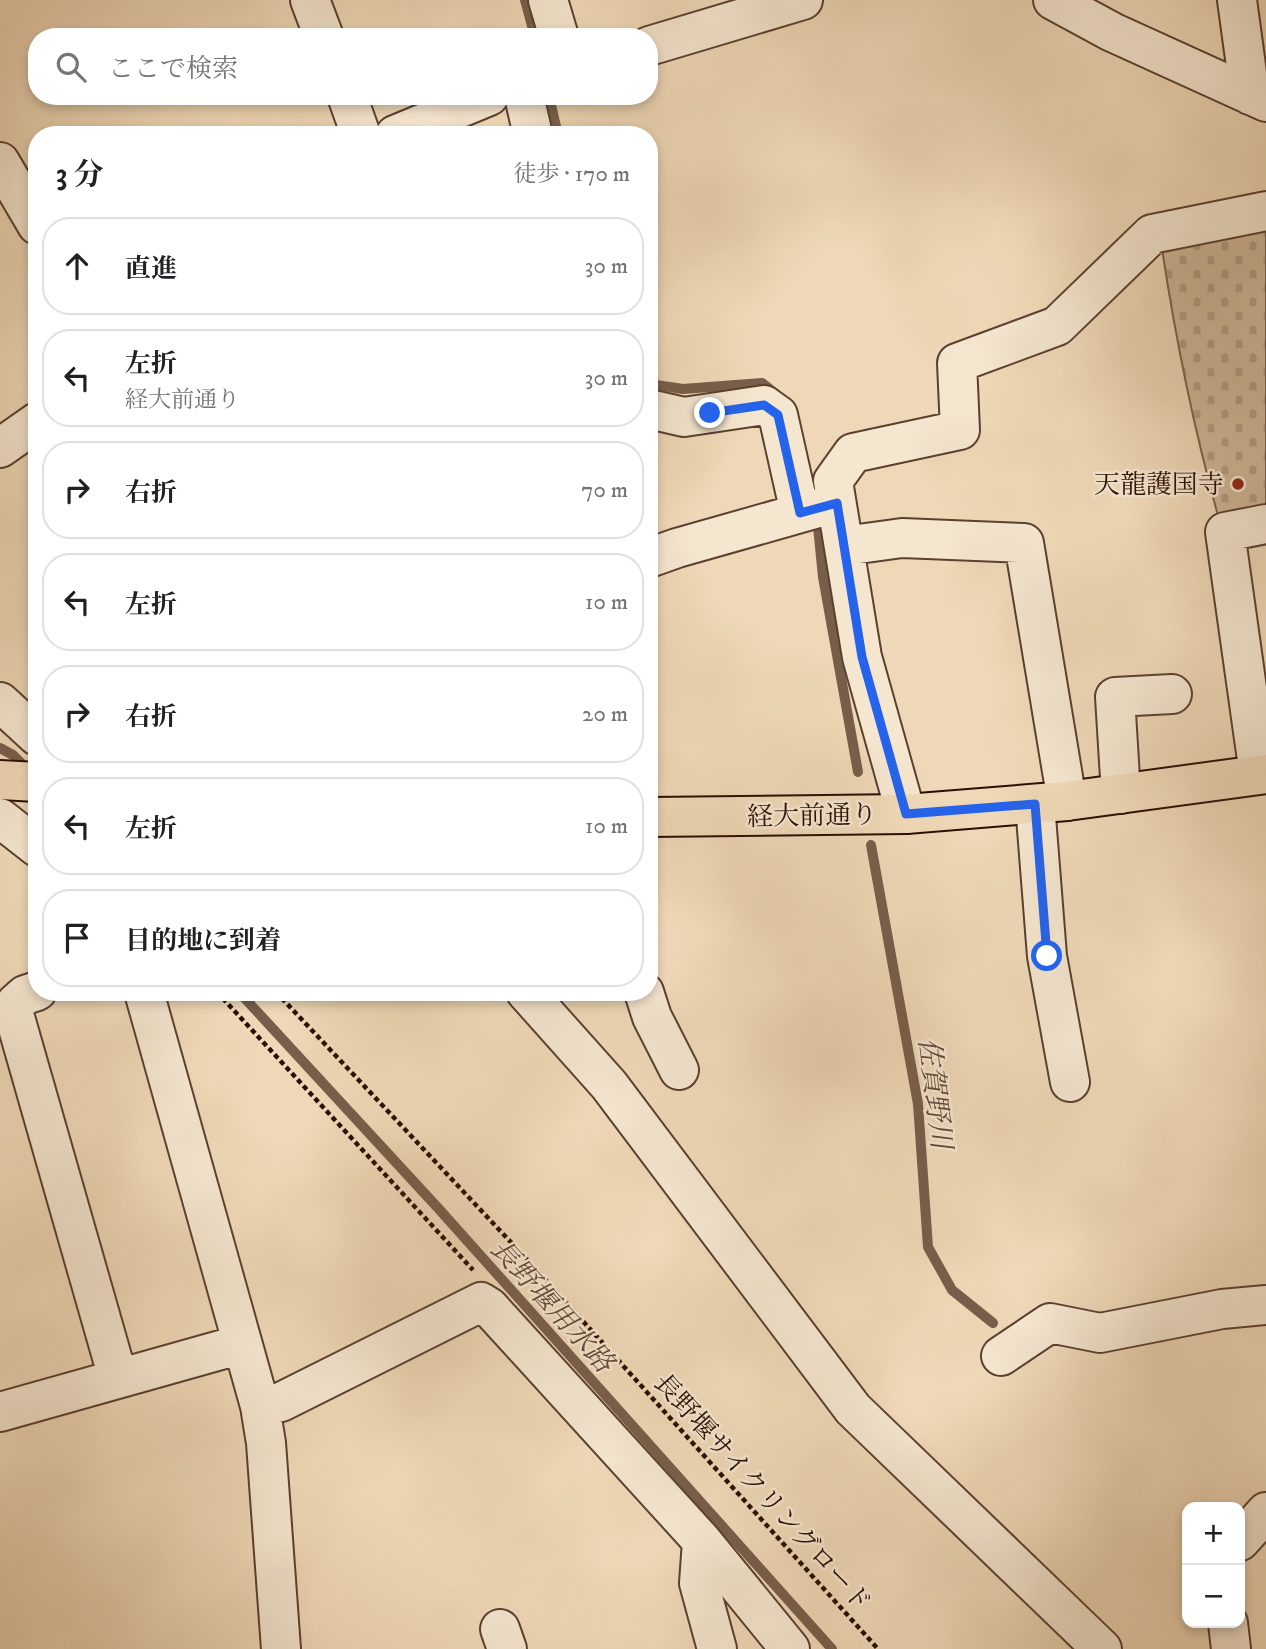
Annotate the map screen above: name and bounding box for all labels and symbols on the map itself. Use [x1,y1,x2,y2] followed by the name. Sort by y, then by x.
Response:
[694,397,725,428] route end
[1094,469,1224,502] place label: 天龍護国寺
[1230,476,1246,492] marker: 天龍護国寺
[747,799,877,834] street label: 経大前通り
[1031,940,1062,971] route start
[910,1035,959,1154] water label: 佐賀野川
[483,1232,622,1382] water label: 長野堰用水路
[646,1367,878,1619] street label: 長野堰サイクリングロード

